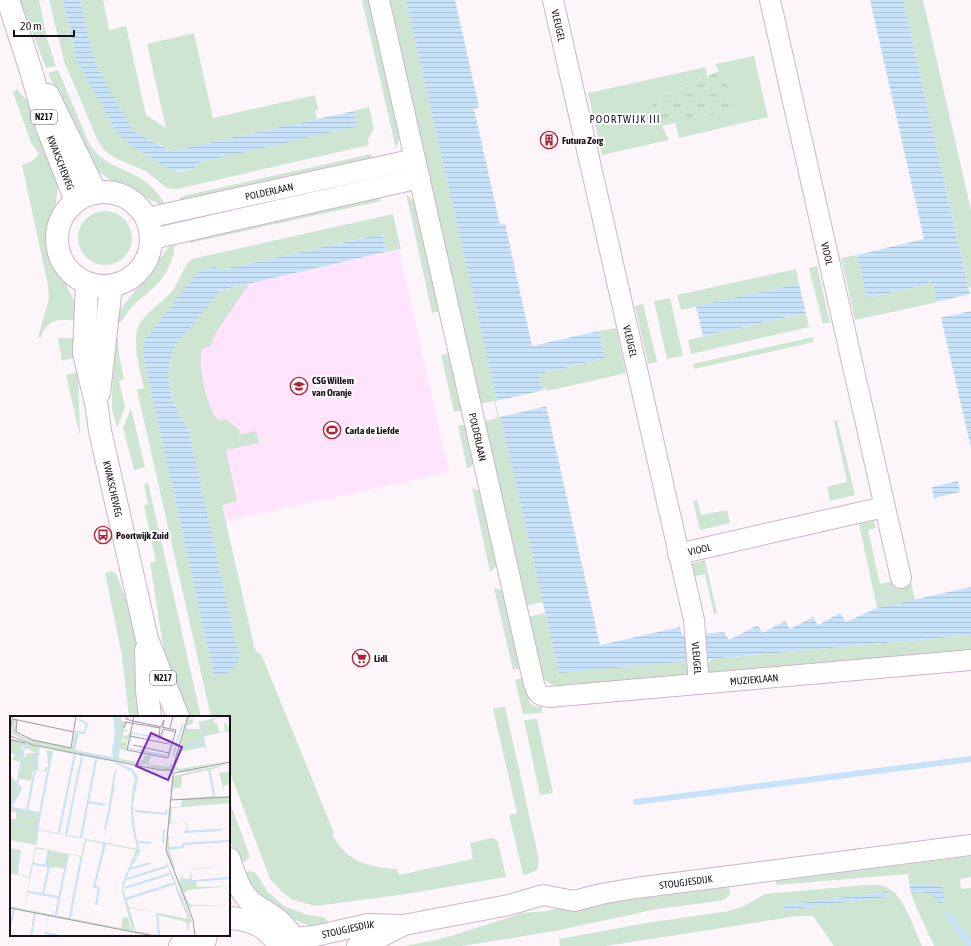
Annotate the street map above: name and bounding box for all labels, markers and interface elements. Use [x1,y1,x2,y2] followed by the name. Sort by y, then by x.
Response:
[549,8,567,43] street label: VLEUGEL
[14,12,74,38] scale bar
[20,19,42,33] text: 20 m
[31,110,57,124] road number: N217
[589,113,661,125] district label: POORTWIJK III
[539,130,559,150] building icon: Futura Zorg
[45,134,76,191] street label: KWAKSCHEWEG
[562,135,604,146] place label: Futura Zorg
[244,181,294,202] street label: POLDERLAAN
[819,241,835,266] street label: VIOOL
[621,324,639,359] street label: VLEUGEL
[312,375,354,398] place label: CSG Willem van Oranje
[289,376,309,396] school or university icon: CSG Willem van Oranje
[467,412,488,462] street label: POLDERLAAN
[322,420,342,440] sports icon: Carla de Liefde
[345,425,400,436] place label: Carla de Liefde
[101,460,124,518] street label: KWAKSCHEWEG
[93,525,113,545] bus stop icon: Poortwijk Zuid
[116,530,169,541] place label: Poortwijk Zuid
[687,542,712,558] street label: VIOOL
[690,642,703,675] street label: VLEUGEL
[351,648,371,668] supermarket icon: Lidl
[374,653,388,664] place label: Lidl
[150,671,176,685] road number: N217
[730,672,779,687] street label: MUZIEKLAAN
[10,716,230,936] inset map
[659,873,713,891] street label: STOUGJESDIJK
[321,919,375,940] street label: STOUGJESDIJK

